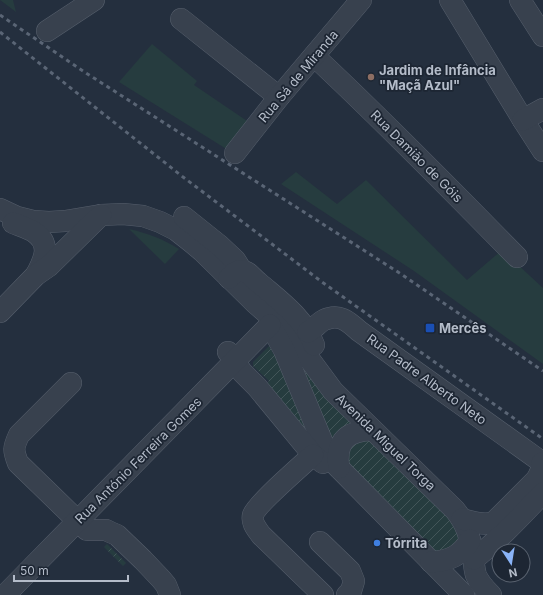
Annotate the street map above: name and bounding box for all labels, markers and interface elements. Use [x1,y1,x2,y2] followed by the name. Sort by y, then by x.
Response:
[255,27,341,125] street label: Rua Sá de Miranda
[379,62,496,93] place label: Jardim de Infância "Maçã Azul"
[366,72,376,82] marker: Jardim de Infância "Maçã Azul"
[368,107,466,205] street label: Rua Damião de Góis
[439,320,487,336] place label: Mercês
[424,322,436,334] marker: Mercês
[364,330,490,428] street label: Rua Padre Alberto Neto
[333,390,439,494] street label: Avenida Miguel Torga
[71,393,205,527] street label: Rua António Ferreira Gomes
[385,535,427,551] place label: Tórrita
[372,538,382,548] marker: Tórrita
[491,543,531,583] north arrow
[14,557,128,583] scale bar
[20,563,49,578] text: 50 m
[508,565,519,581] text: N

